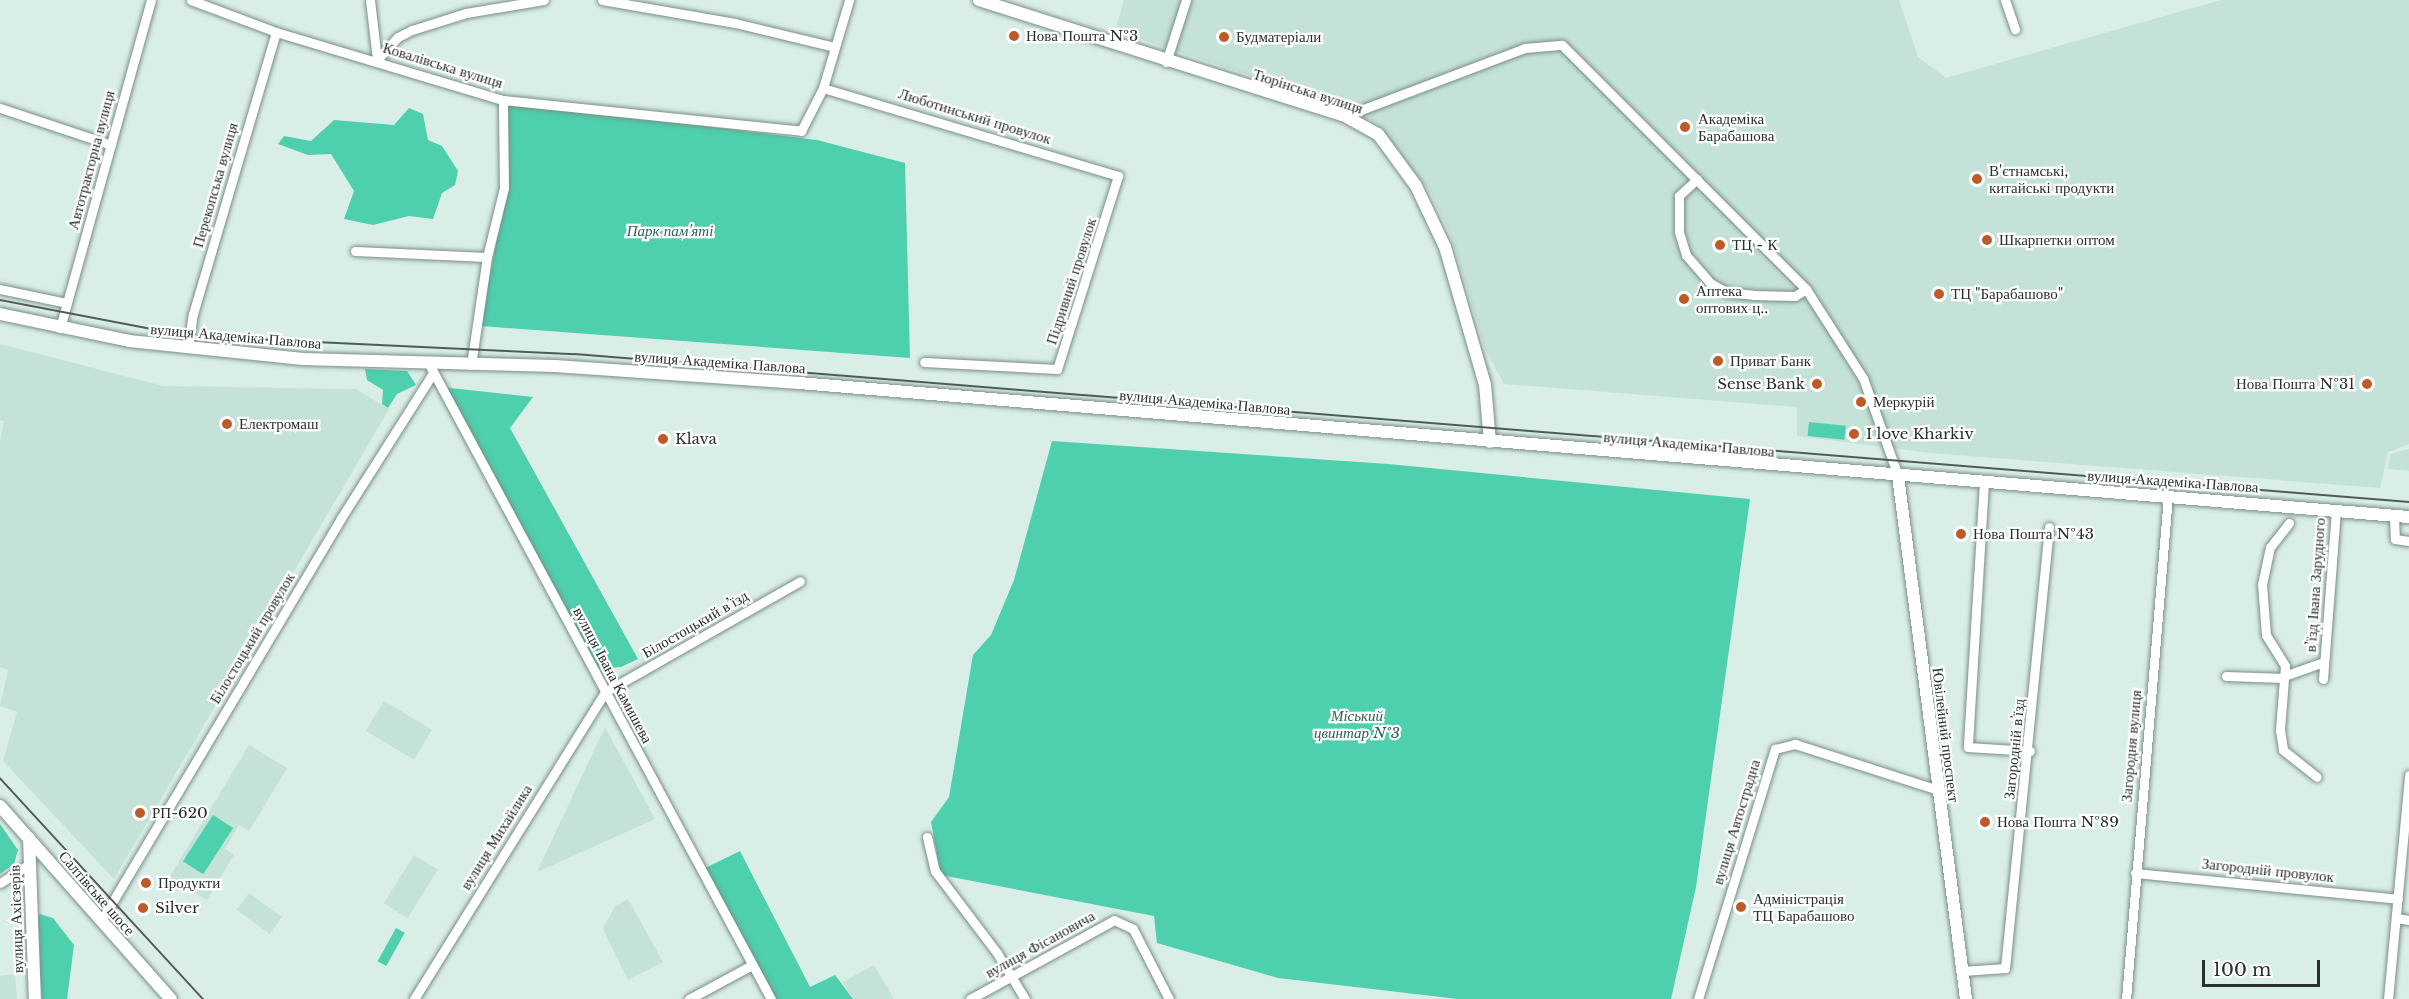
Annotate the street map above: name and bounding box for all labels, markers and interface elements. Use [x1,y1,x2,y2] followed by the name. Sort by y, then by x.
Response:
[1026,27,1138,45] place label: Нова Пошта №3
[1236,28,1321,46] place label: Будматеріали
[1007,29,1021,43] marker: Нова Пошта №3
[1217,30,1231,44] marker: Будматеріали
[381,38,505,92] street label: Ковалівська вулиця
[1251,65,1365,117] street label: Тюрінська вулиця
[896,84,1054,148] street label: Люботинський провулок
[64,88,118,232] street label: Автотракторна вулиця
[1698,109,1774,144] place label: Академіка Барабашова
[1676,118,1694,136] marker: Академіка Барабашова
[189,120,241,250] street label: Перекопська вулиця
[1989,161,2114,196] place label: В'єтнамські, китайські продукти
[1970,172,1984,186] marker: В'єтнамські, китайські продукти
[1042,215,1100,347] street label: Підривний провулок
[627,222,713,240] park label: Парк пам'яті
[1999,231,2115,249] place label: Шкарпетки оптом
[1980,233,1994,247] marker: Шкарпетки оптом
[1732,236,1778,254] place label: ТЦ - К
[1713,238,1727,252] marker: ТЦ - К
[1696,281,1768,316] place label: Аптека оптових ц‥
[1951,285,2064,303] place label: ТЦ "Барабашово"
[1932,287,1946,301] marker: ТЦ "Барабашово"
[1677,292,1691,306] marker: Аптека оптових ц‥
[150,320,322,352] street label: вулиця Академіка Павлова
[634,347,806,377] street label: вулиця Академіка Павлова
[1730,352,1811,370] place label: Приват Банк
[1711,354,1725,368] marker: Приват Банк
[1717,375,1805,393] place label: Sense Bank
[2236,375,2355,393] place label: Нова Пошта №31
[1810,377,1824,391] marker: Sense Bank
[2360,377,2374,391] marker: Нова Пошта №31
[1119,386,1291,418] street label: вулиця Академіка Павлова
[1873,393,1935,411] place label: Меркурій
[1854,395,1868,409] marker: Меркурій
[239,415,318,433] place label: Електромаш
[220,417,234,431] marker: Електромаш
[1866,425,1974,443] place label: I love Kharkiv
[1847,427,1861,441] marker: I love Kharkiv
[1603,428,1775,460] street label: вулиця Академіка Павлова
[675,430,717,448] place label: Klava
[656,432,670,446] marker: Klava
[2087,466,2259,496] street label: вулиця Академіка Павлова
[2301,517,2329,653] street label: в’їзд Івана Зарудного
[1973,525,2094,543] place label: Нова Пошта №43
[1954,527,1968,541] marker: Нова Пошта №43
[206,569,298,707] street label: Білостоцький провулок
[639,586,751,662] street label: Білостоцький в’їзд
[570,604,656,746] street label: вулиця Івана Камишева
[1929,667,1963,803] street label: Ювілейний проспект
[2117,689,2145,803] street label: Загородня вулиця
[2000,698,2028,800] street label: Загородній вʼїзд
[1314,706,1400,741] park label: Міський цвинтар №3
[1708,757,1764,887] street label: вулиця Автострадна
[456,781,536,893] street label: вулиця Михайлика
[152,804,208,822] place label: РП-620
[133,806,147,820] marker: РП-620
[1997,813,2119,831] place label: Нова Пошта №89
[1978,815,1992,829] marker: Нова Пошта №89
[55,847,139,939] street label: Салтівське шосе
[2201,854,2335,886] street label: Загородній провулок
[5,865,27,973] street label: вулиця Ахієзерів
[158,874,220,892] place label: Продукти
[139,876,153,890] marker: Продукти
[1753,889,1855,924] place label: Адміністрація ТЦ Барабашово
[155,899,199,917] place label: Silver
[1734,900,1748,914] marker: Адміністрація ТЦ Барабашово
[136,901,150,915] marker: Silver
[982,906,1098,982] street label: вулиця Фісановича
[2205,948,2324,986] scale bar
[2213,959,2271,981] text: 100 m

